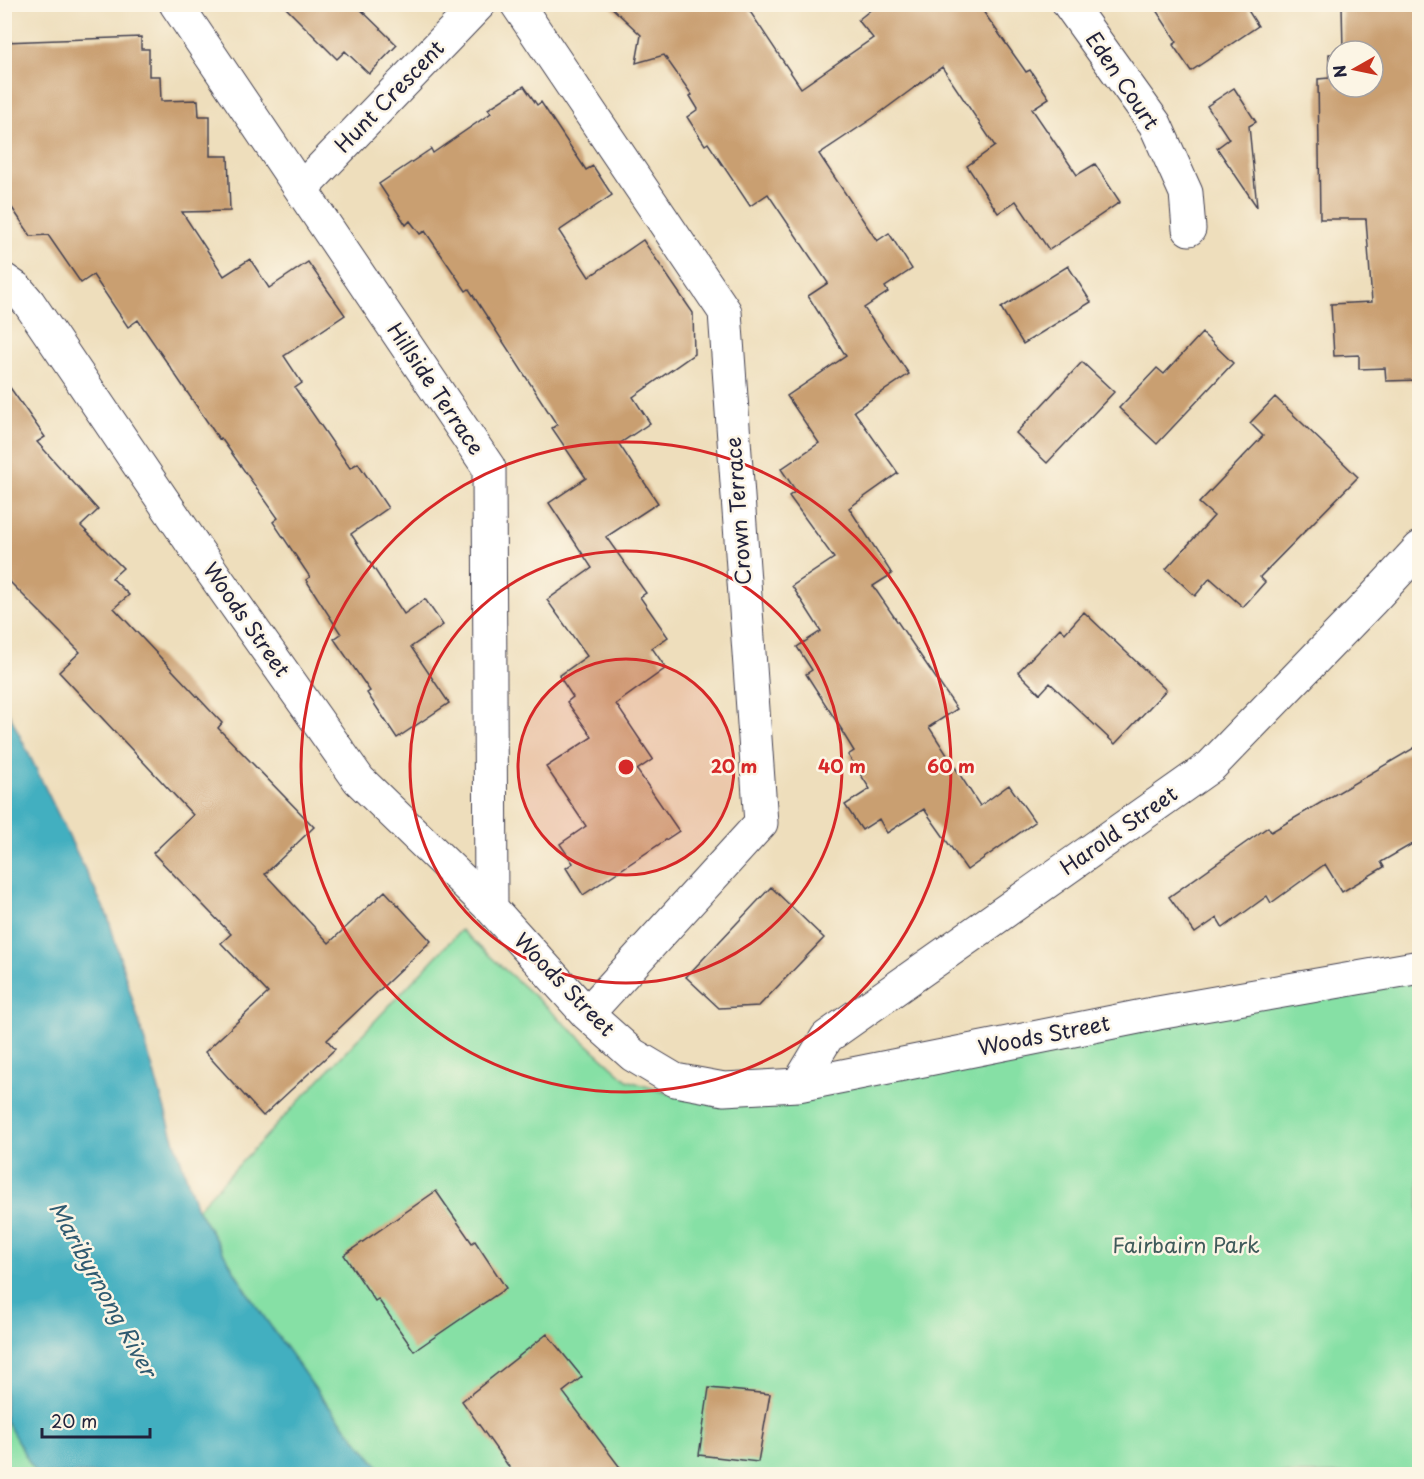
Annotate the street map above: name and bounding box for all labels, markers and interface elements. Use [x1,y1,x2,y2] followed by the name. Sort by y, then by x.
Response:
[1079,24,1168,135] street label: Eden Court
[326,32,451,159] street label: Hunt Crescent
[1325,39,1385,99] north arrow
[1326,63,1352,80] text: N
[380,315,493,461] street label: Hillside Terrace
[716,436,758,586] street label: Crown Terrace
[196,555,299,683] street label: Woods Street
[711,752,757,779] text: 20 m
[818,752,866,779] text: 40 m
[927,752,975,779] text: 60 m
[616,757,636,777] centre of rings
[1053,777,1183,882] street label: Harold Street
[507,924,623,1043] street label: Woods Street
[975,1006,1112,1063] street label: Woods Street
[42,1194,168,1385] water label: Maribyrnong River
[1112,1228,1260,1260] park label: Fairbairn Park
[42,1401,150,1439] scale bar
[51,1407,97,1434] text: 20 m

